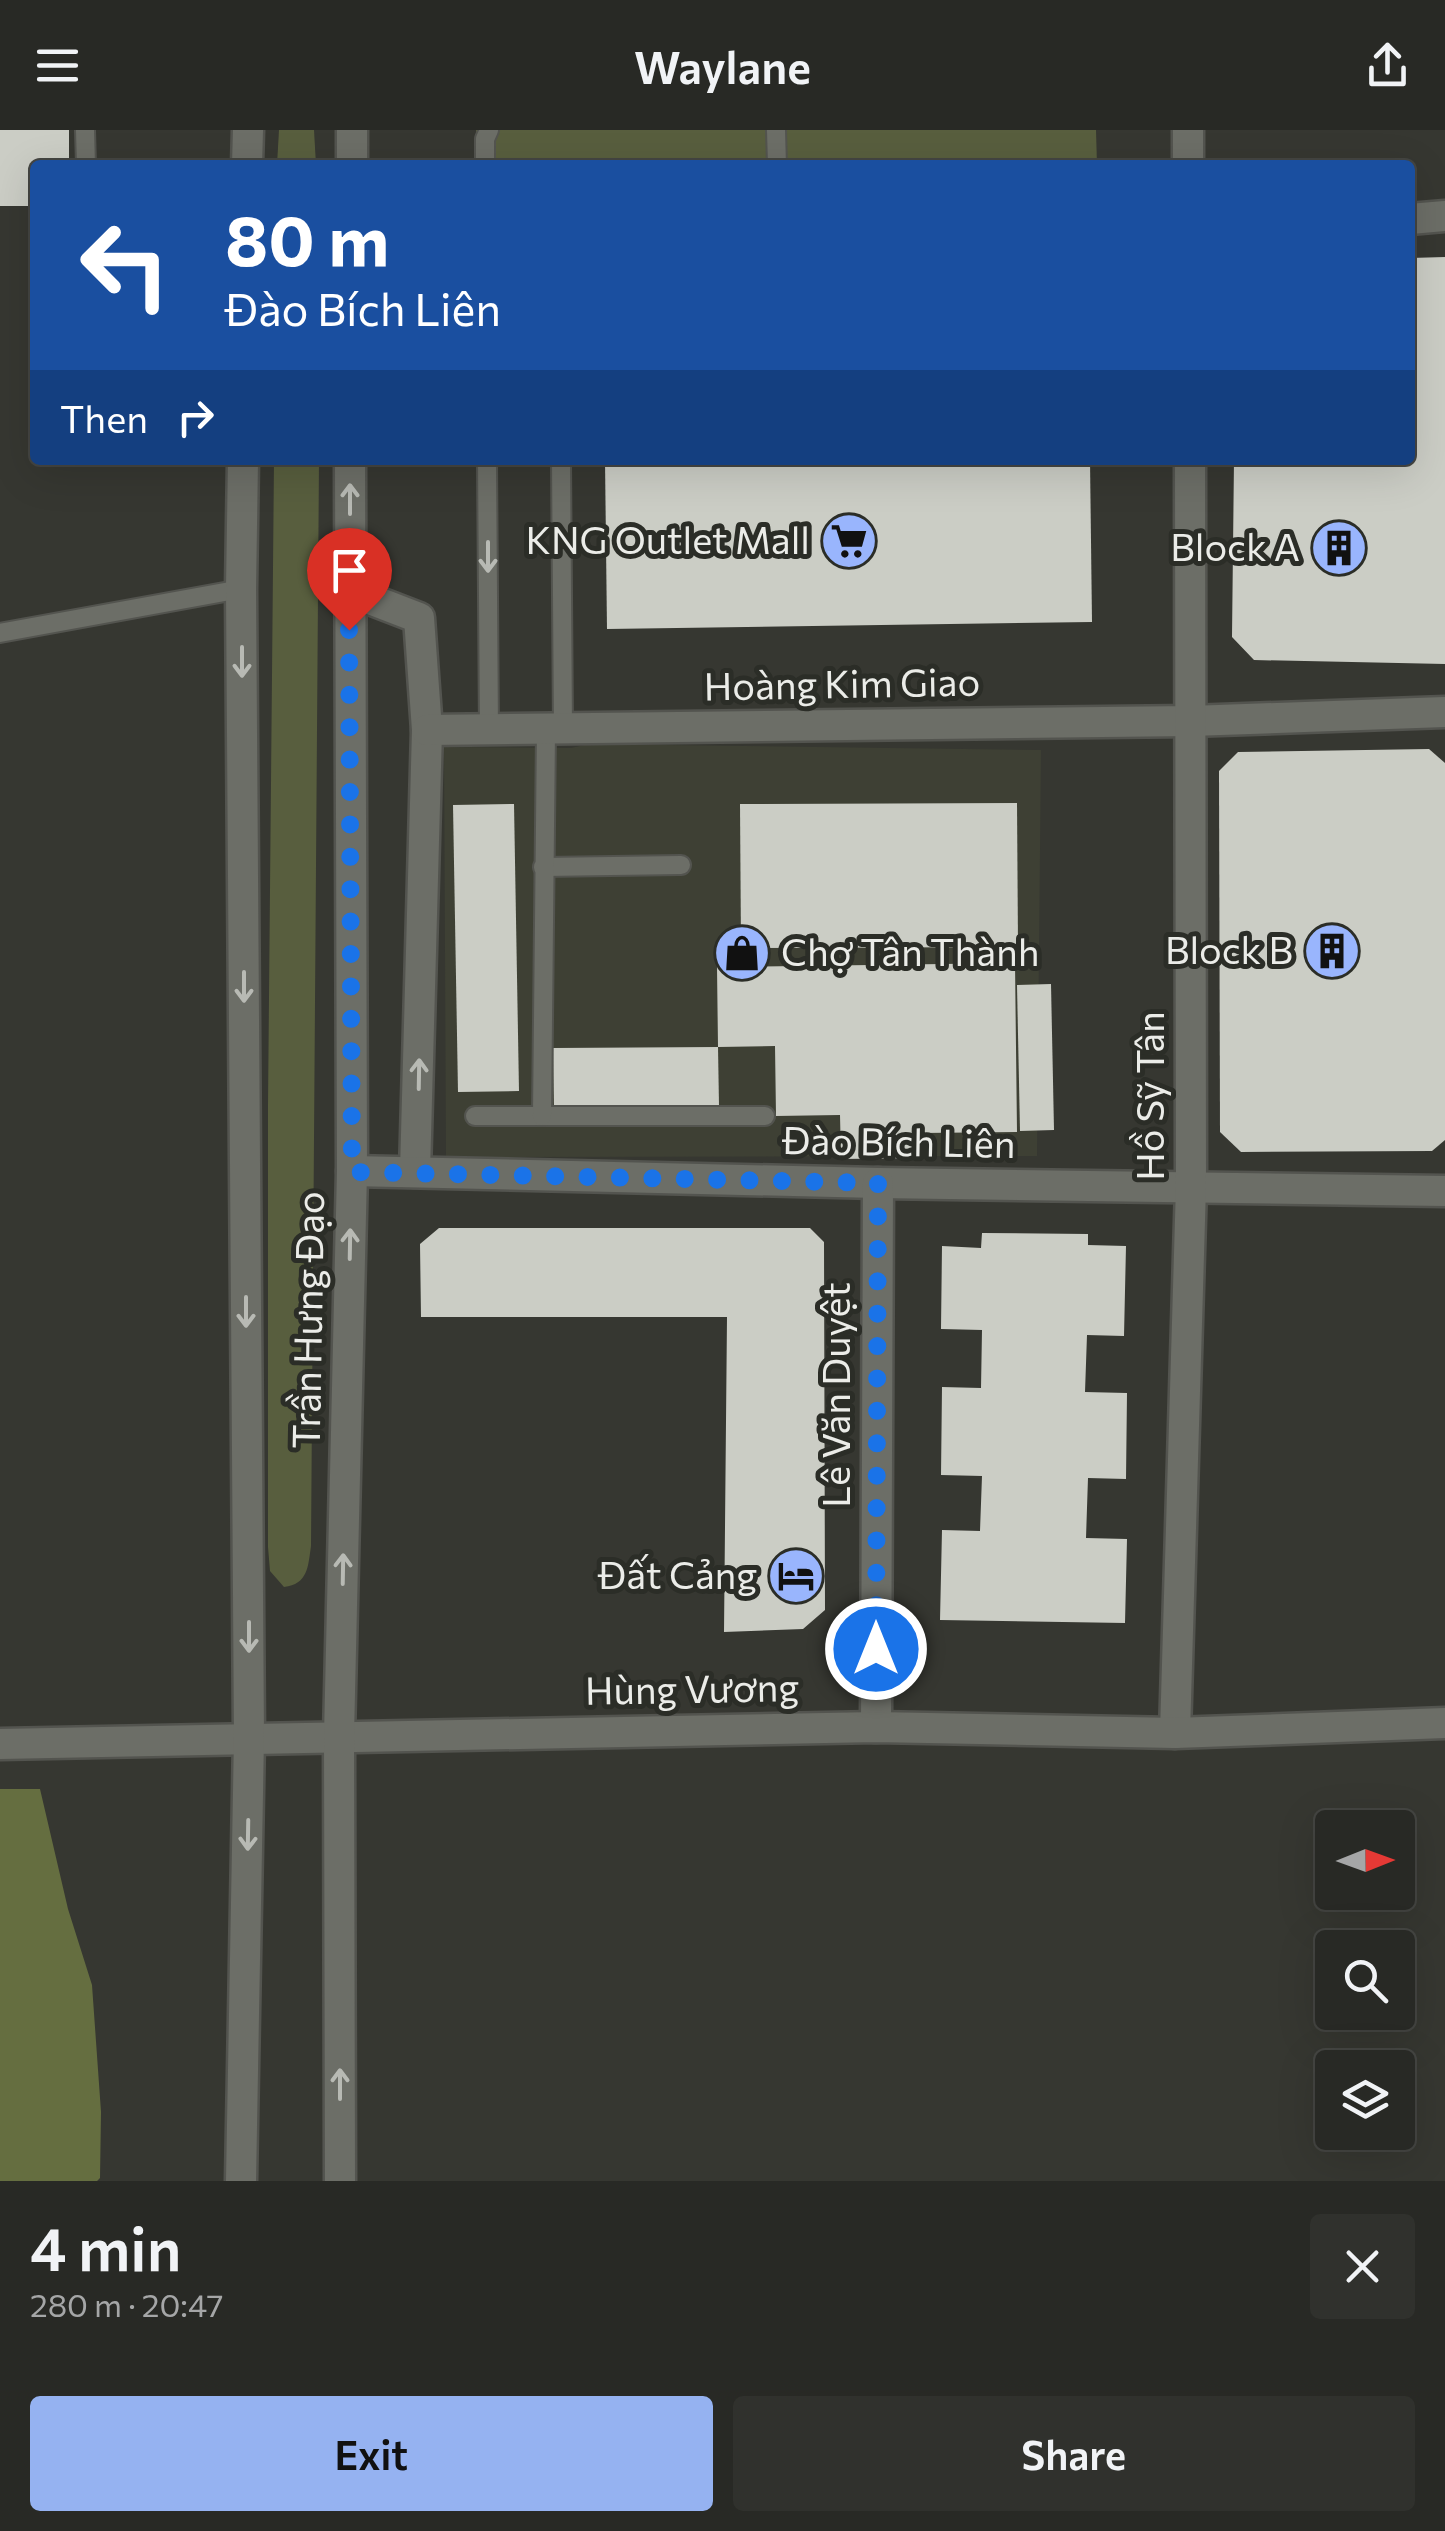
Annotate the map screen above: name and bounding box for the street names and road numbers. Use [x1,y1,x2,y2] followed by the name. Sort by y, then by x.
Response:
[703,657,981,708] street label: Hoàng Kim Giao
[1125,1011,1172,1181] street label: Hồ Sỹ Tân
[781,1115,1016,1166] street label: Đào Bích Liên
[281,1191,332,1449] street label: Trần Hưng Đạo
[811,1282,858,1508] street label: Lê Văn Duyệt
[585,1662,799,1713] street label: Hùng Vương

